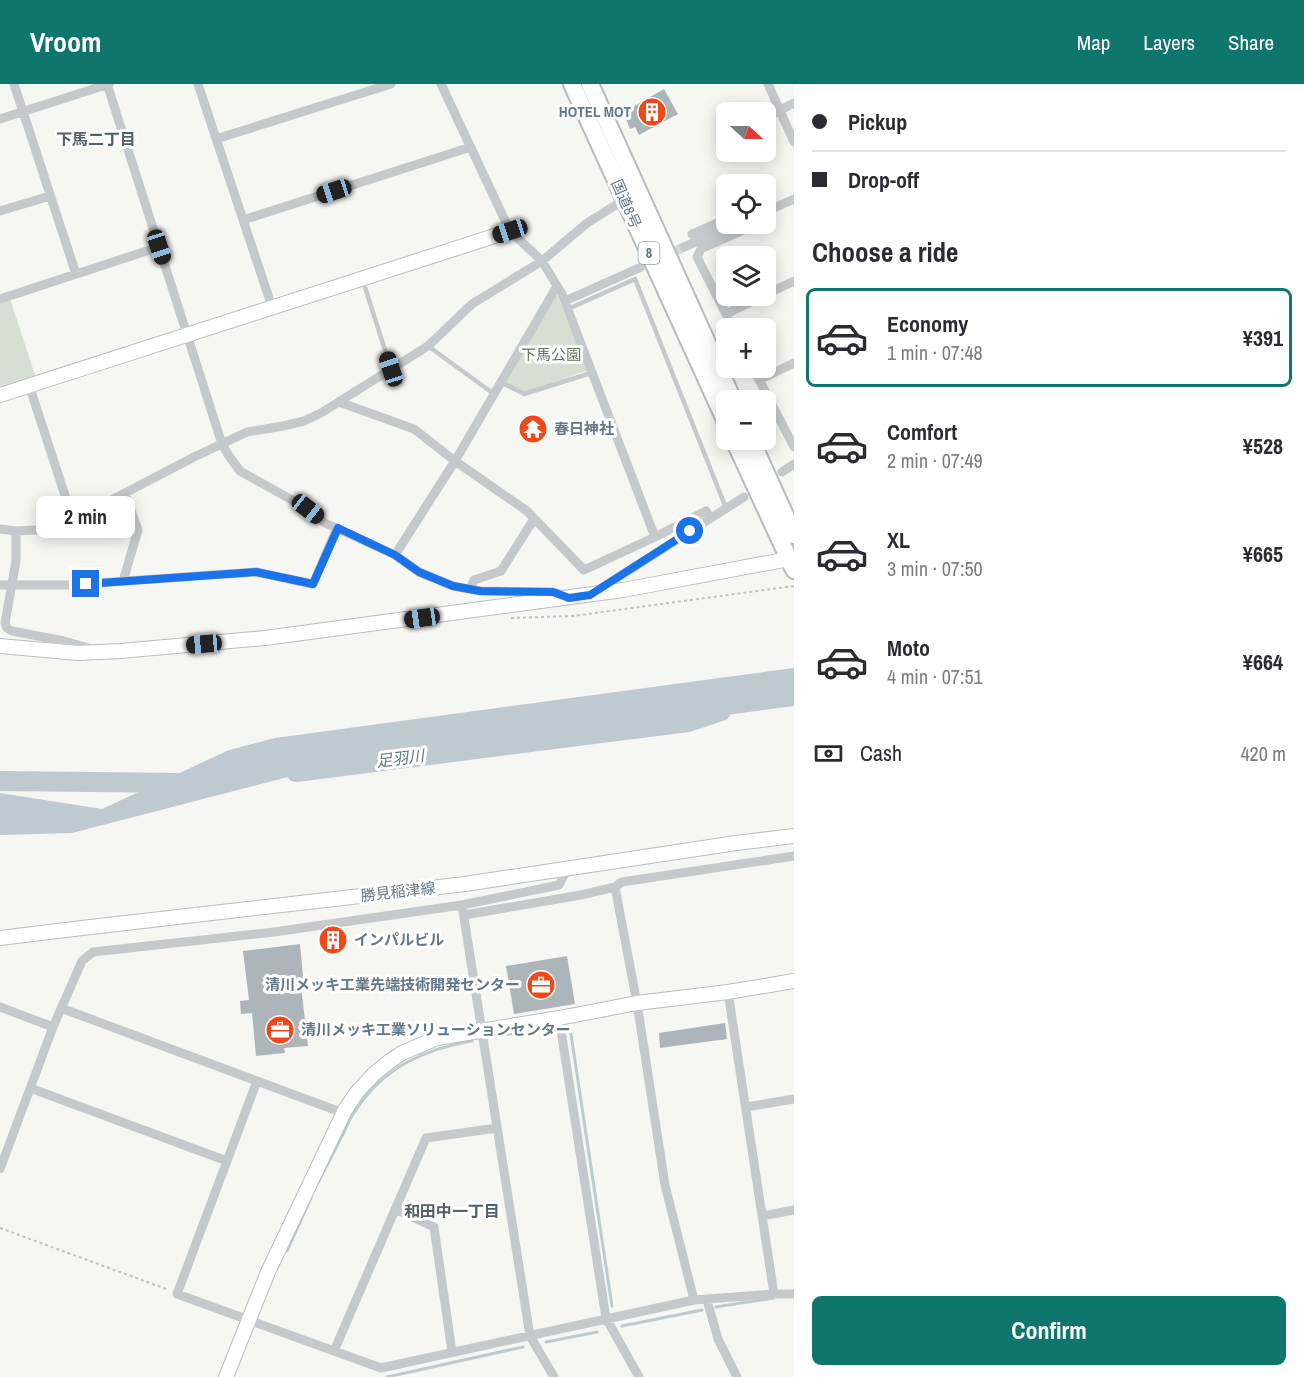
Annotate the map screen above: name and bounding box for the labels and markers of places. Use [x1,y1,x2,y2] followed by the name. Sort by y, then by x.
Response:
[636,96,668,128] building icon: HOTEL MOT
[559,101,631,122] place label: HOTEL MOT
[517,413,549,445] temple icon: 春日神社
[554,418,614,439] place label: 春日神社
[317,924,349,956] building icon: インパルビル
[354,929,444,950] place label: インパルビル
[525,969,557,1001] office icon: 清川メッキ工業先端技術開発センター
[265,974,520,995] place label: 清川メッキ工業先端技術開発センター
[264,1014,296,1046] office icon: 清川メッキ工業ソリューションセンター
[301,1019,571,1040] place label: 清川メッキ工業ソリューションセンター

